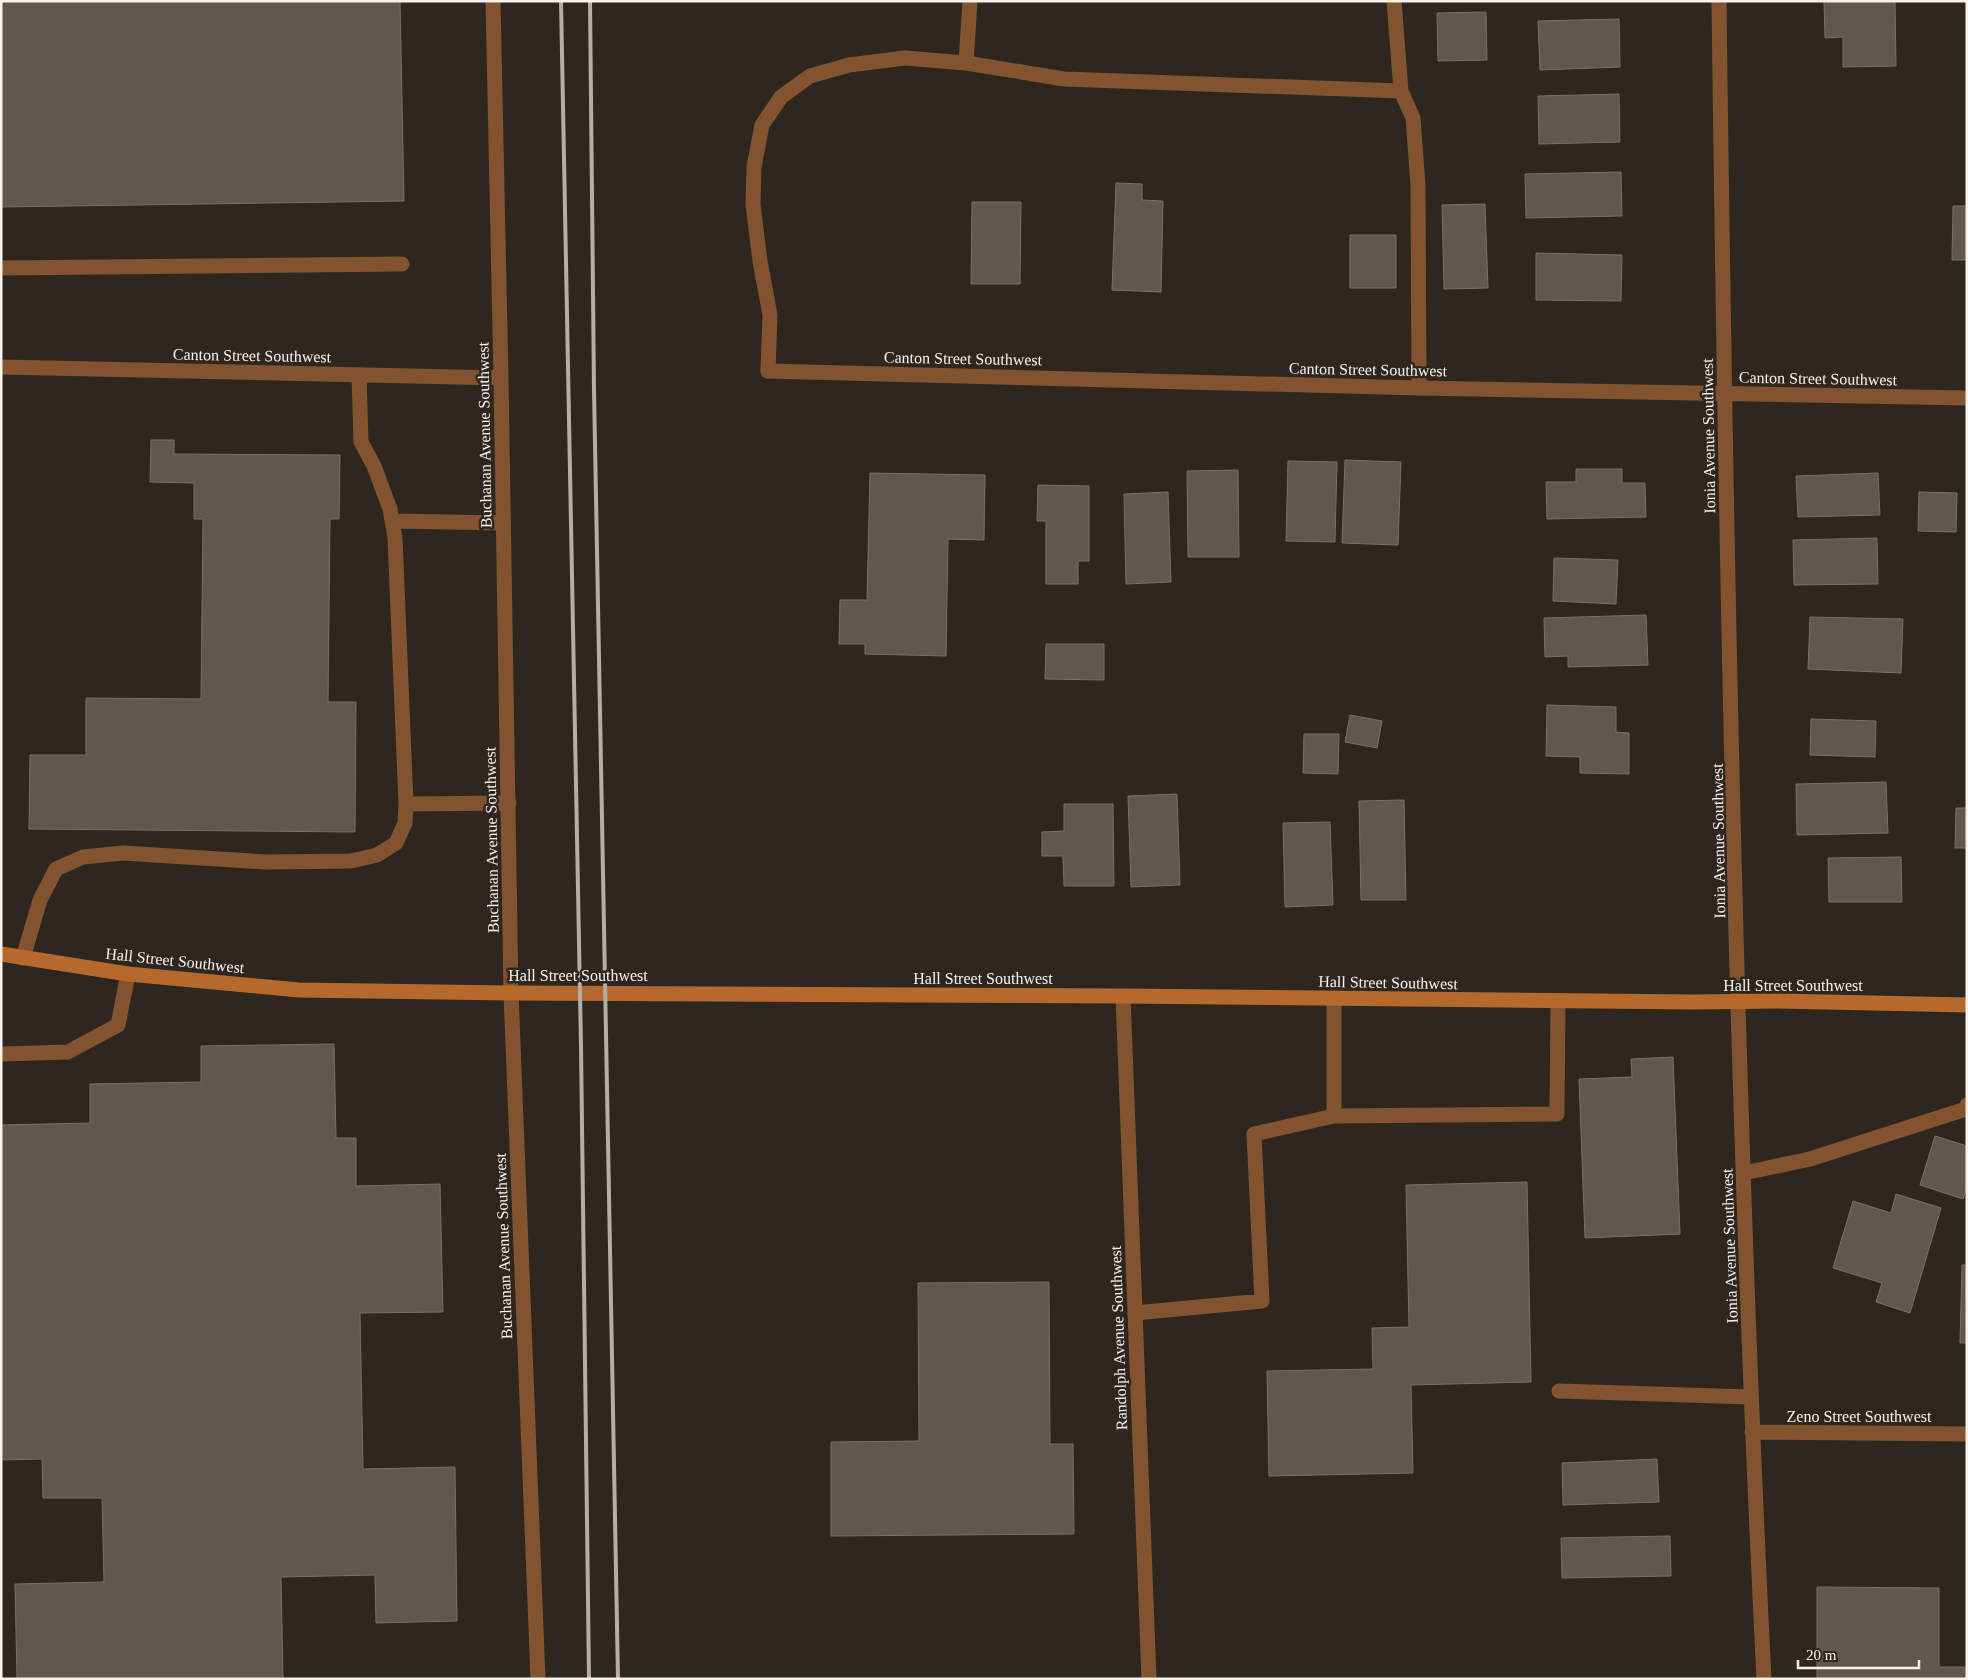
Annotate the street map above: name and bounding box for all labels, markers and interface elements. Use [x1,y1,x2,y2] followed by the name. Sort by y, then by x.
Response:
[474,341,495,528] street label: Buchanan Avenue Southwest
[173,346,332,365] street label: Canton Street Southwest
[884,349,1043,368] street label: Canton Street Southwest
[1699,358,1718,514] street label: Ionia Avenue Southwest
[1289,360,1448,379] street label: Canton Street Southwest
[1739,369,1898,388] street label: Canton Street Southwest
[481,746,502,933] street label: Buchanan Avenue Southwest
[1709,763,1728,919] street label: Ionia Avenue Southwest
[105,945,246,976] street label: Hall Street Southwest
[508,967,648,984] street label: Hall Street Southwest
[913,970,1053,987] street label: Hall Street Southwest
[1318,973,1458,992] street label: Hall Street Southwest
[1723,977,1863,994] street label: Hall Street Southwest
[492,1152,515,1339] street label: Buchanan Avenue Southwest
[1718,1168,1741,1324] street label: Ionia Avenue Southwest
[1107,1245,1131,1431] street label: Randolph Avenue Southwest
[1787,1408,1932,1425] street label: Zeno Street Southwest
[1798,1638,1919,1670] scale bar
[1806,1647,1837,1663] text: 20 m

